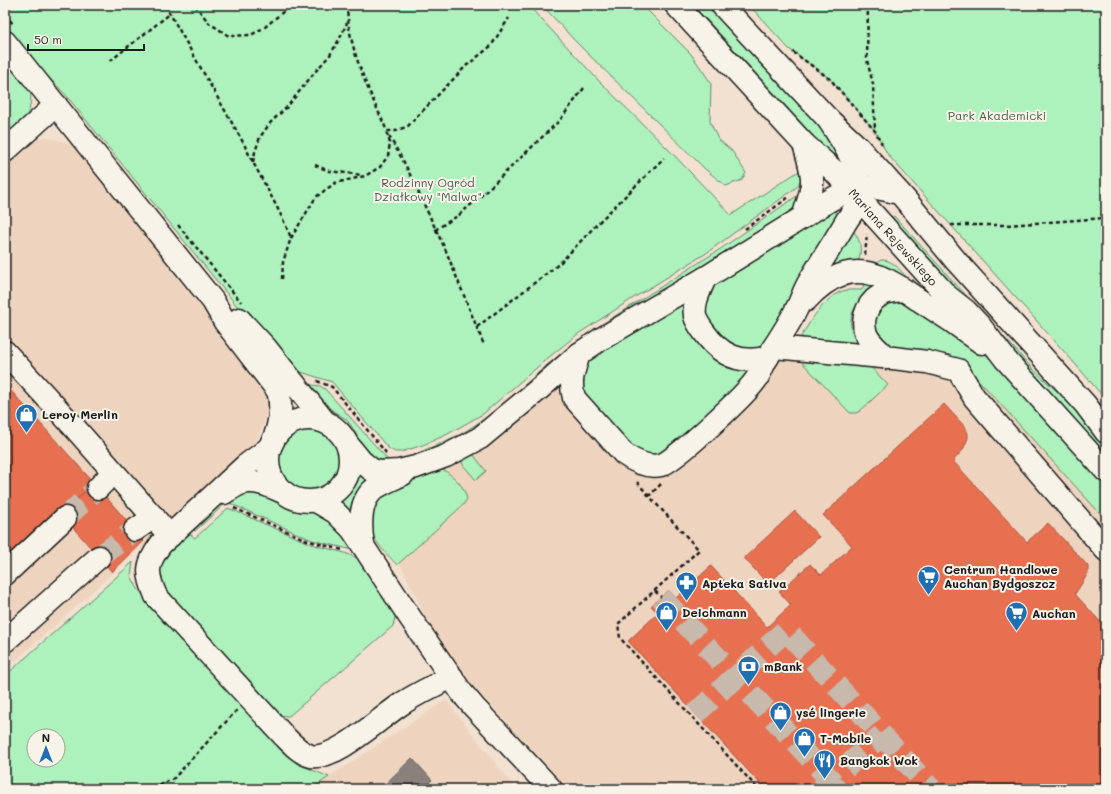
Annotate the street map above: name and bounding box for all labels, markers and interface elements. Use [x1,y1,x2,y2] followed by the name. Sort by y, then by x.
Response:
[28,26,144,52] scale bar
[34,31,62,47] text: 50 m
[948,107,1046,123] park label: Park Akademicki
[374,174,482,204] park label: Rodzinny Ogród Działkowy "Malwa"
[845,185,942,289] street label: Mariana Rejewskiego
[14,401,40,434] shop icon: Leroy Merlin
[42,406,118,422] place label: Leroy Merlin
[944,561,1058,591] place label: Centrum Handlowe Auchan Bydgoszcz
[916,563,942,596] supermarket icon: Centrum Handlowe Auchan Bydgoszcz
[673,570,699,603] pharmacy icon: Apteka Sativa
[702,575,787,591] place label: Apteka Sativa
[653,599,679,632] shop icon: Deichmann
[1004,600,1030,633] supermarket icon: Auchan
[682,604,747,620] place label: Deichmann
[1032,605,1076,621] place label: Auchan
[736,653,762,686] bank icon: mBank
[764,658,802,674] place label: mBank
[767,699,793,732] shop icon: ysé lingerie
[796,704,866,720] place label: ysé lingerie
[791,725,817,758] shop icon: T-Mobile
[26,728,66,768] north arrow
[42,730,50,745] text: N
[820,730,871,746] place label: T-Mobile
[812,747,838,780] restaurant icon: Bangkok Wok
[840,752,918,768] place label: Bangkok Wok

